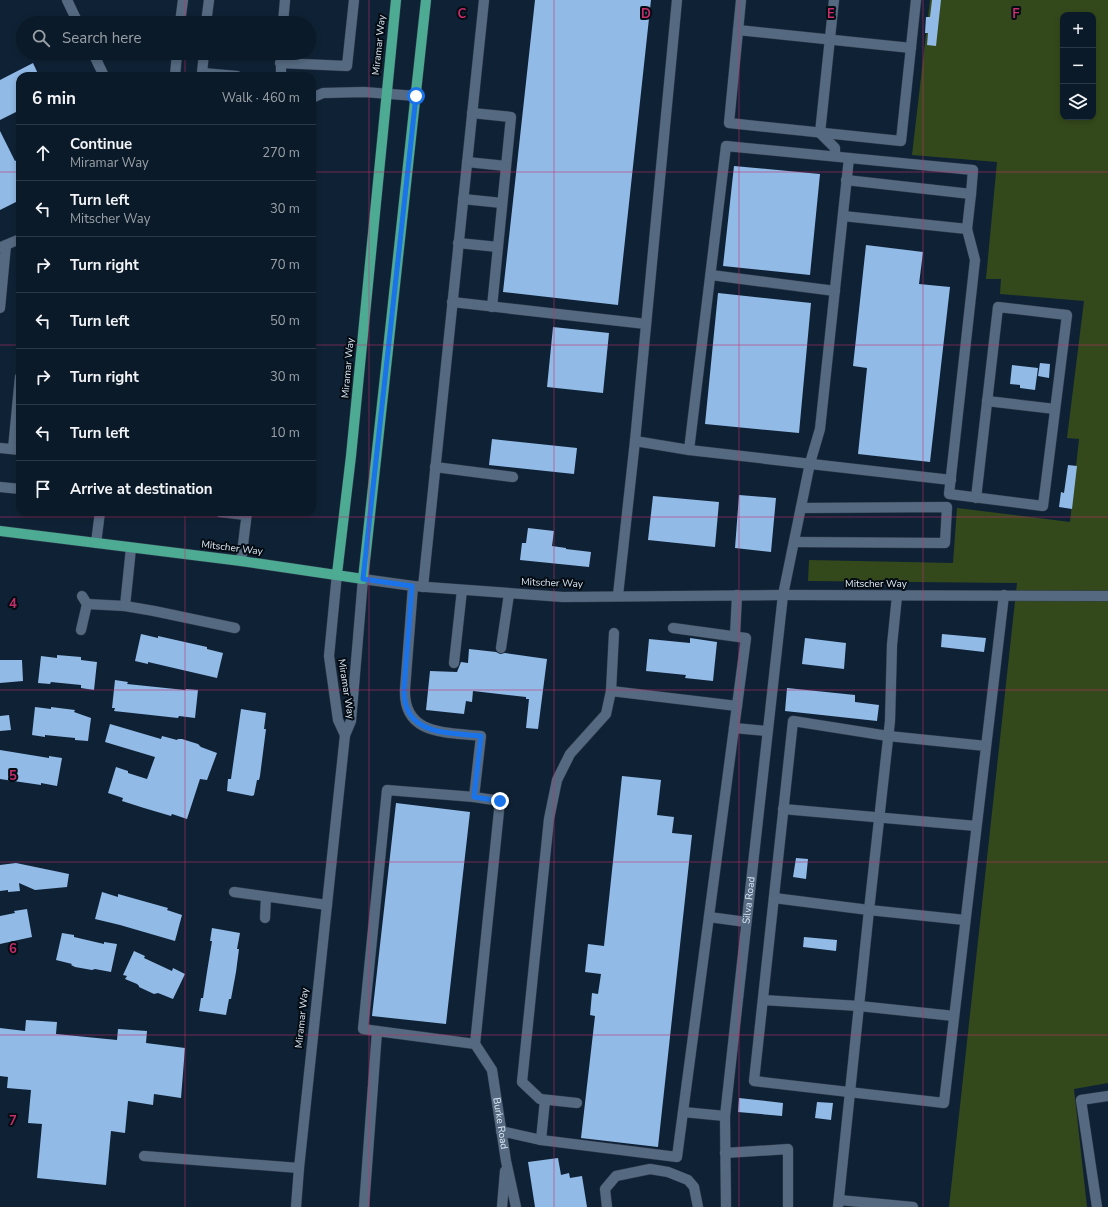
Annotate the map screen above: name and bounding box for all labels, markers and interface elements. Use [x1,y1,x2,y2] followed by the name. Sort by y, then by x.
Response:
[458,5,467,23] text: C
[641,5,651,23] text: D
[827,5,835,23] text: E
[1012,5,1020,23] text: F
[1060,12,1096,120] map controls
[1060,12,1096,48] button: +
[369,13,389,76] street label: Miramar Way
[16,16,316,60] search box
[30,27,52,49] icon: search
[62,28,142,48] text: Search here
[1060,48,1096,84] button: −
[1060,84,1096,120] button: layers
[32,87,76,110] text: 6 min
[407,87,425,105] route start
[222,89,300,107] text: Walk · 460 m
[70,134,132,154] text: Continue
[32,142,54,164] icon: ahead
[262,144,300,162] text: 270 m
[70,154,149,172] text: Miramar Way
[70,190,129,210] text: Turn left
[32,198,54,220] icon: left
[270,200,300,218] text: 30 m
[70,210,150,228] text: Mitscher Way
[32,254,54,276] icon: right
[70,255,139,275] text: Turn right
[270,256,300,274] text: 70 m
[32,310,54,332] icon: left
[70,311,129,331] text: Turn left
[270,312,300,330] text: 50 m
[338,336,358,399] street label: Miramar Way
[32,366,54,388] icon: right
[70,367,139,387] text: Turn right
[270,368,300,386] text: 30 m
[32,422,54,444] icon: left
[70,423,129,443] text: Turn left
[270,424,300,442] text: 10 m
[32,478,54,500] icon: arrive
[70,479,213,499] text: Arrive at destination
[200,537,264,559] street label: Mitscher Way
[521,575,584,591] street label: Mitscher Way
[845,577,908,591] street label: Mitscher Way
[9,595,17,613] text: 4
[334,658,358,721] street label: Miramar Way
[9,767,17,785] text: 5
[491,792,509,810] route end
[739,876,759,925] street label: Silva Road
[9,940,17,958] text: 6
[292,986,312,1049] street label: Miramar Way
[489,1097,511,1150] street label: Burke Road
[9,1112,17,1130] text: 7

